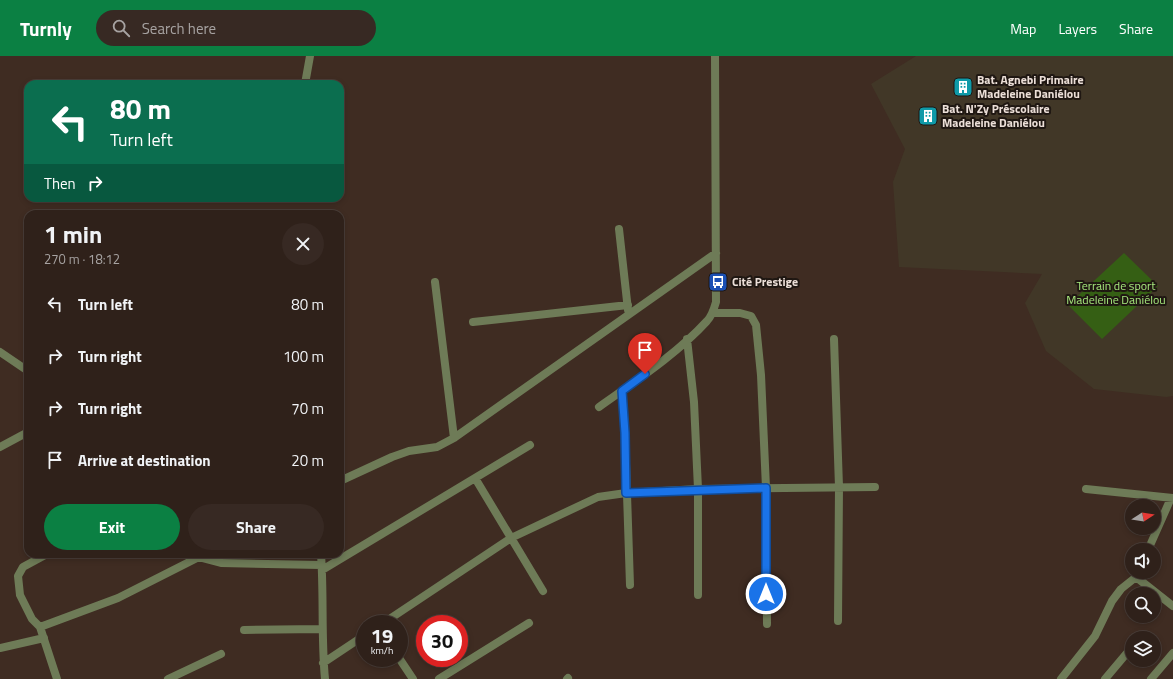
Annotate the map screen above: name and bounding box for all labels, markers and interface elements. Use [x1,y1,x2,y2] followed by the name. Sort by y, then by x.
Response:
[96,10,376,46] search box
[20,14,72,43] text: Turnly
[110,17,132,39] icon: search
[142,17,216,40] text: Search here
[1010,18,1036,39] text: Map
[1058,18,1097,39] text: Layers
[1119,18,1153,39] text: Share
[977,70,1084,103] place label: Bat. Agnebi Primaire Madeleine Daniélou
[952,76,974,98] building icon: Bat. Agnebi Primaire Madeleine Daniélou
[110,87,171,130] text: 80 m
[44,96,96,148] icon: left
[942,99,1050,132] place label: Bat. N'Zy Préscolaire Madeleine Daniélou
[917,105,939,127] building icon: Bat. N'Zy Préscolaire Madeleine Daniélou
[110,126,173,153] text: Turn left
[44,172,76,195] text: Then
[84,172,106,194] icon: right
[44,216,102,252] text: 1 min
[282,223,324,265] button: close
[44,249,120,269] text: 270 m · 18:12
[707,271,729,293] bus stop icon: Cité Prestige
[732,272,798,291] place label: Cité Prestige
[1066,276,1166,309] park label: Terrain de sport Madeleine Daniélou
[44,293,66,315] icon: left
[78,293,133,316] text: Turn left
[291,293,324,316] text: 80 m
[628,333,662,374] pin
[634,339,656,361] icon: arrive
[44,345,66,367] icon: right
[78,345,142,368] text: Turn right
[283,345,324,368] text: 100 m
[44,397,66,419] icon: right
[78,397,142,420] text: Turn right
[291,397,324,420] text: 70 m
[44,449,66,471] icon: arrive
[78,449,211,472] text: Arrive at destination
[291,449,324,472] text: 20 m
[1125,499,1161,535] north arrow
[1125,499,1161,667] map controls
[44,504,180,550] button: Exit
[188,504,324,550] button: Share
[1125,543,1161,579] button: sound
[745,573,787,615] position arrow
[1125,587,1161,623] button: search
[416,615,468,667] speed limit sign: 30
[371,620,393,651] text: 19
[1125,631,1161,667] button: layers
[371,643,393,658] text: km/h

